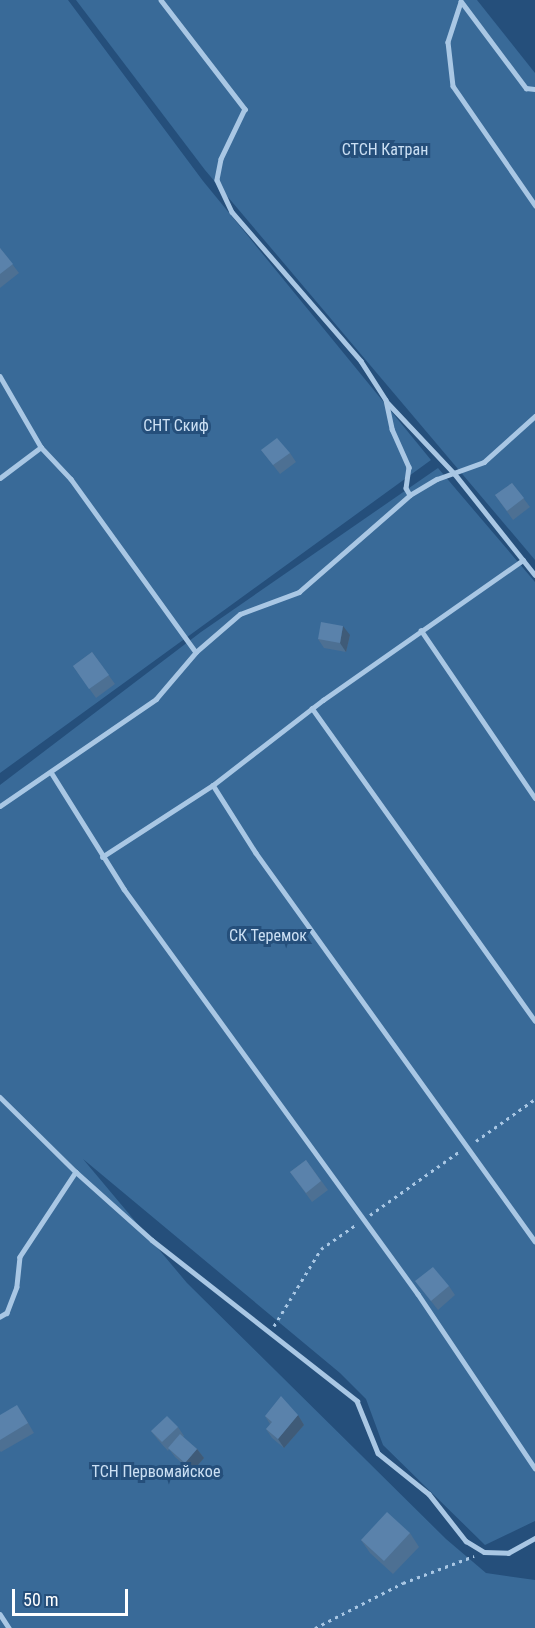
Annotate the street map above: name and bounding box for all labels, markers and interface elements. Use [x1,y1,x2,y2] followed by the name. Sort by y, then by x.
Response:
[342,140,428,160] park label: СТСН Катран
[143,416,209,436] park label: СНТ Скиф
[229,926,307,946] park label: СК Теремок
[92,1462,220,1482] park label: ТСН Первомайское
[15,1577,130,1615] scale bar
[23,1589,58,1610] text: 50 m

